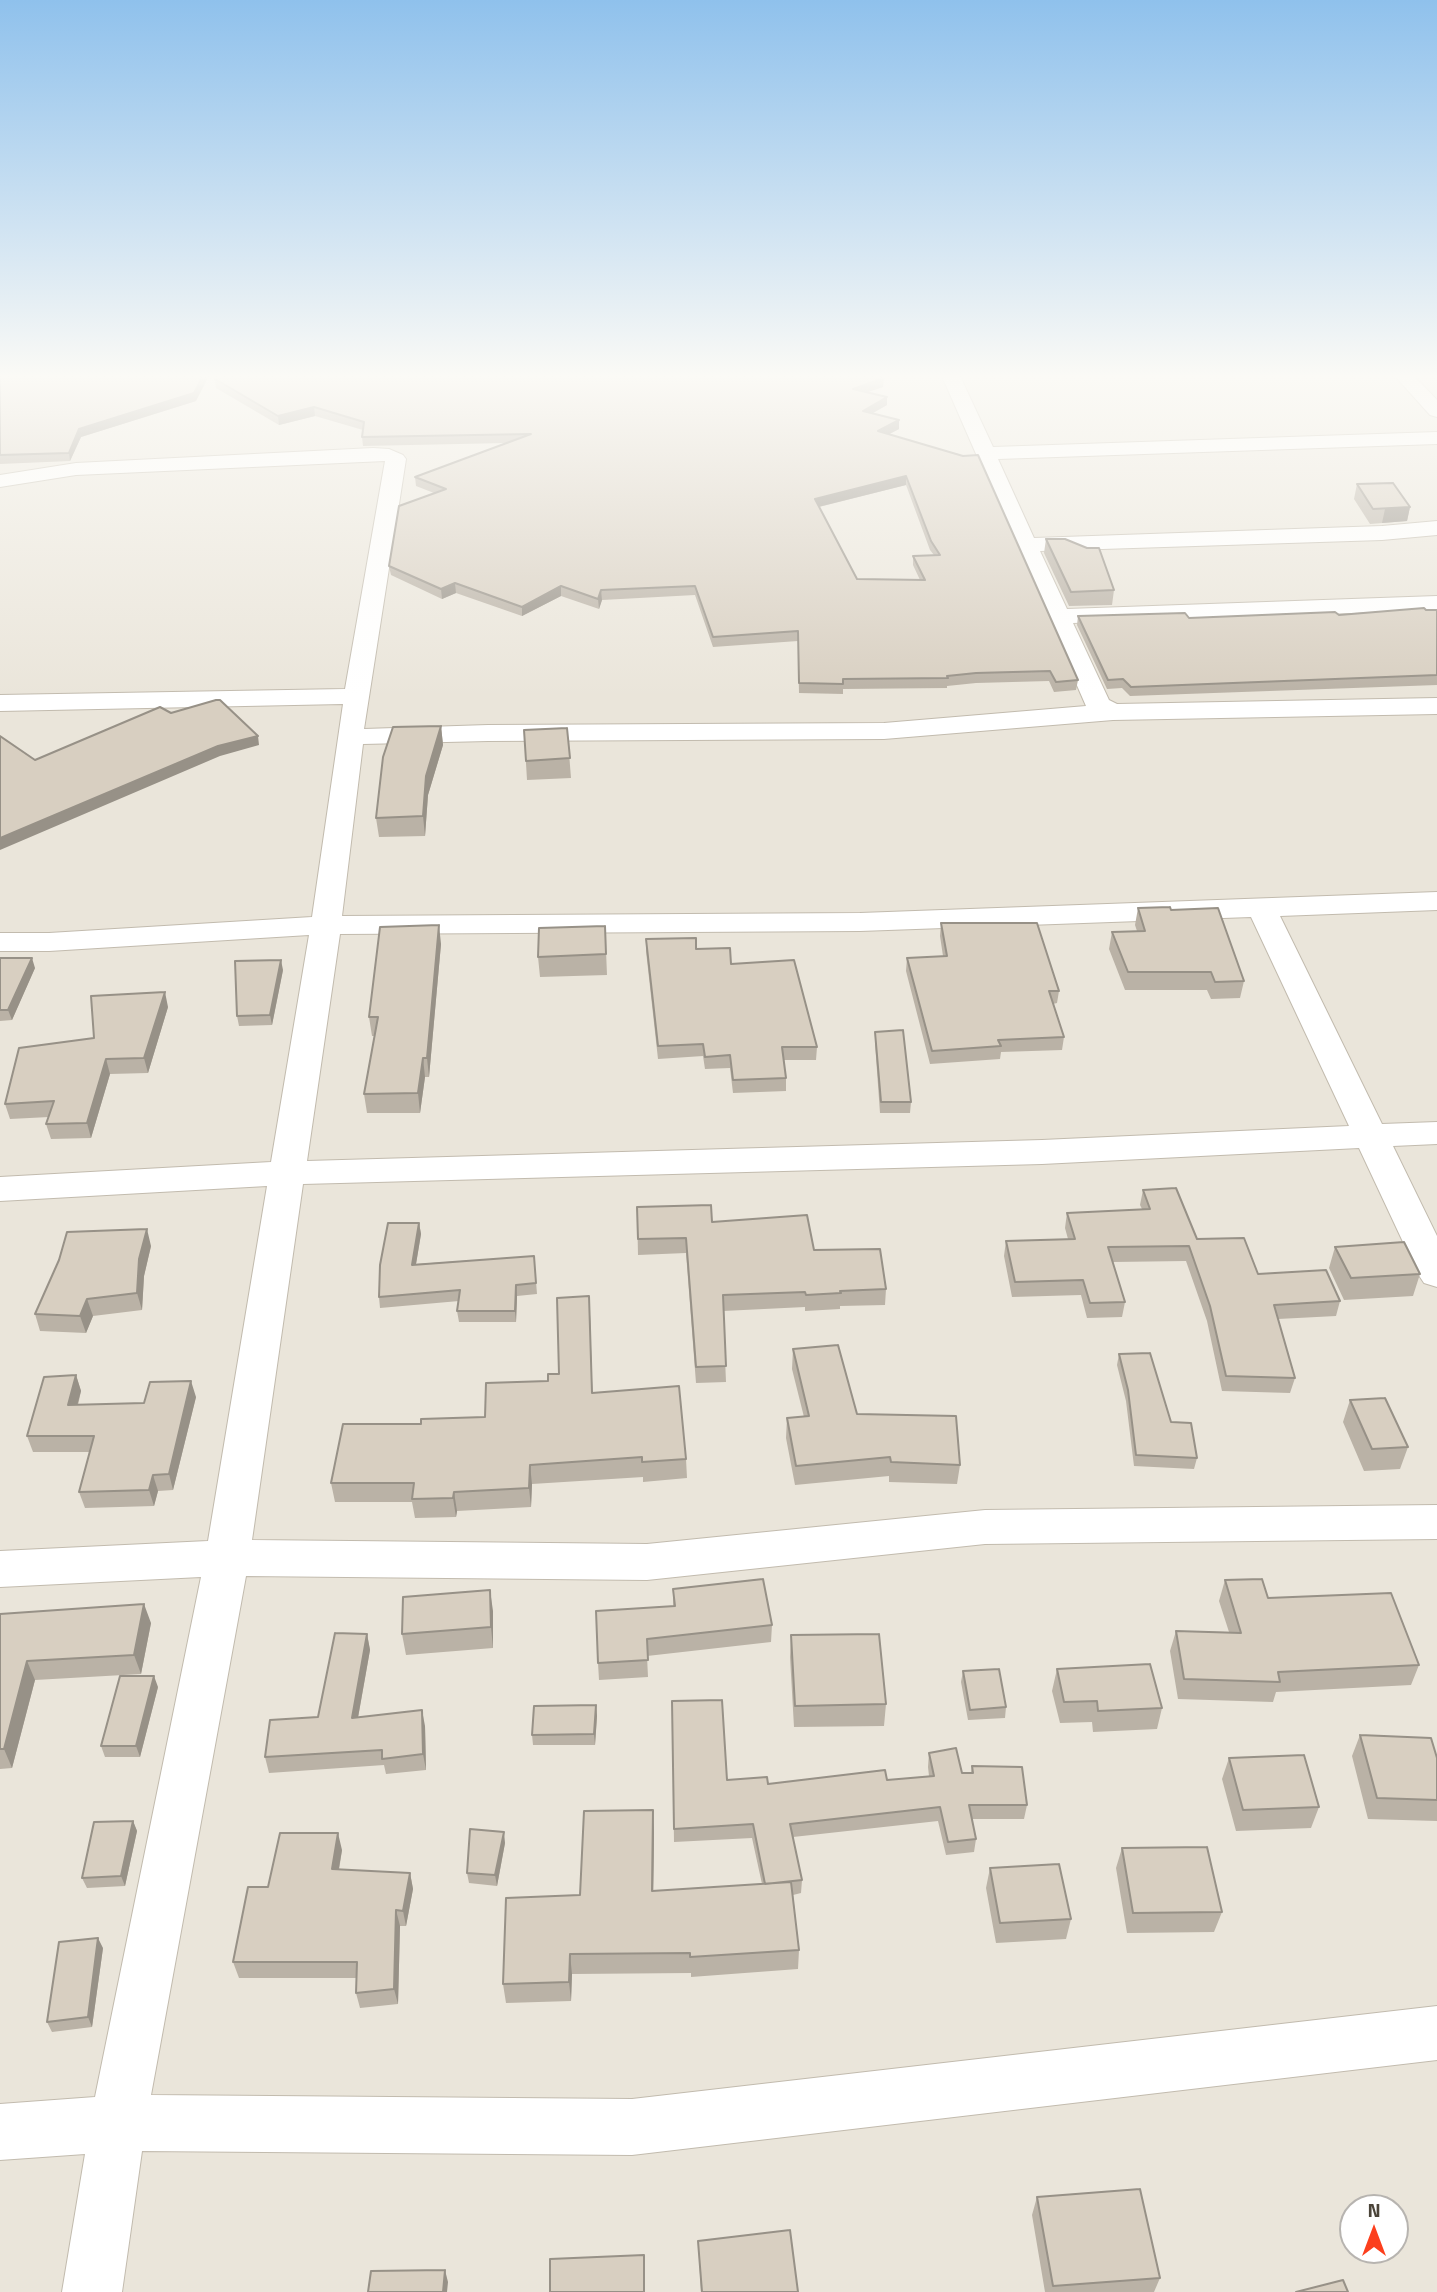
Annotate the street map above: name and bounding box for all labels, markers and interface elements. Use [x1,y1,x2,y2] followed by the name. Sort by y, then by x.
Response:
[1339,2194,1409,2264] north arrow
[1367,2195,1381,2224] text: N

